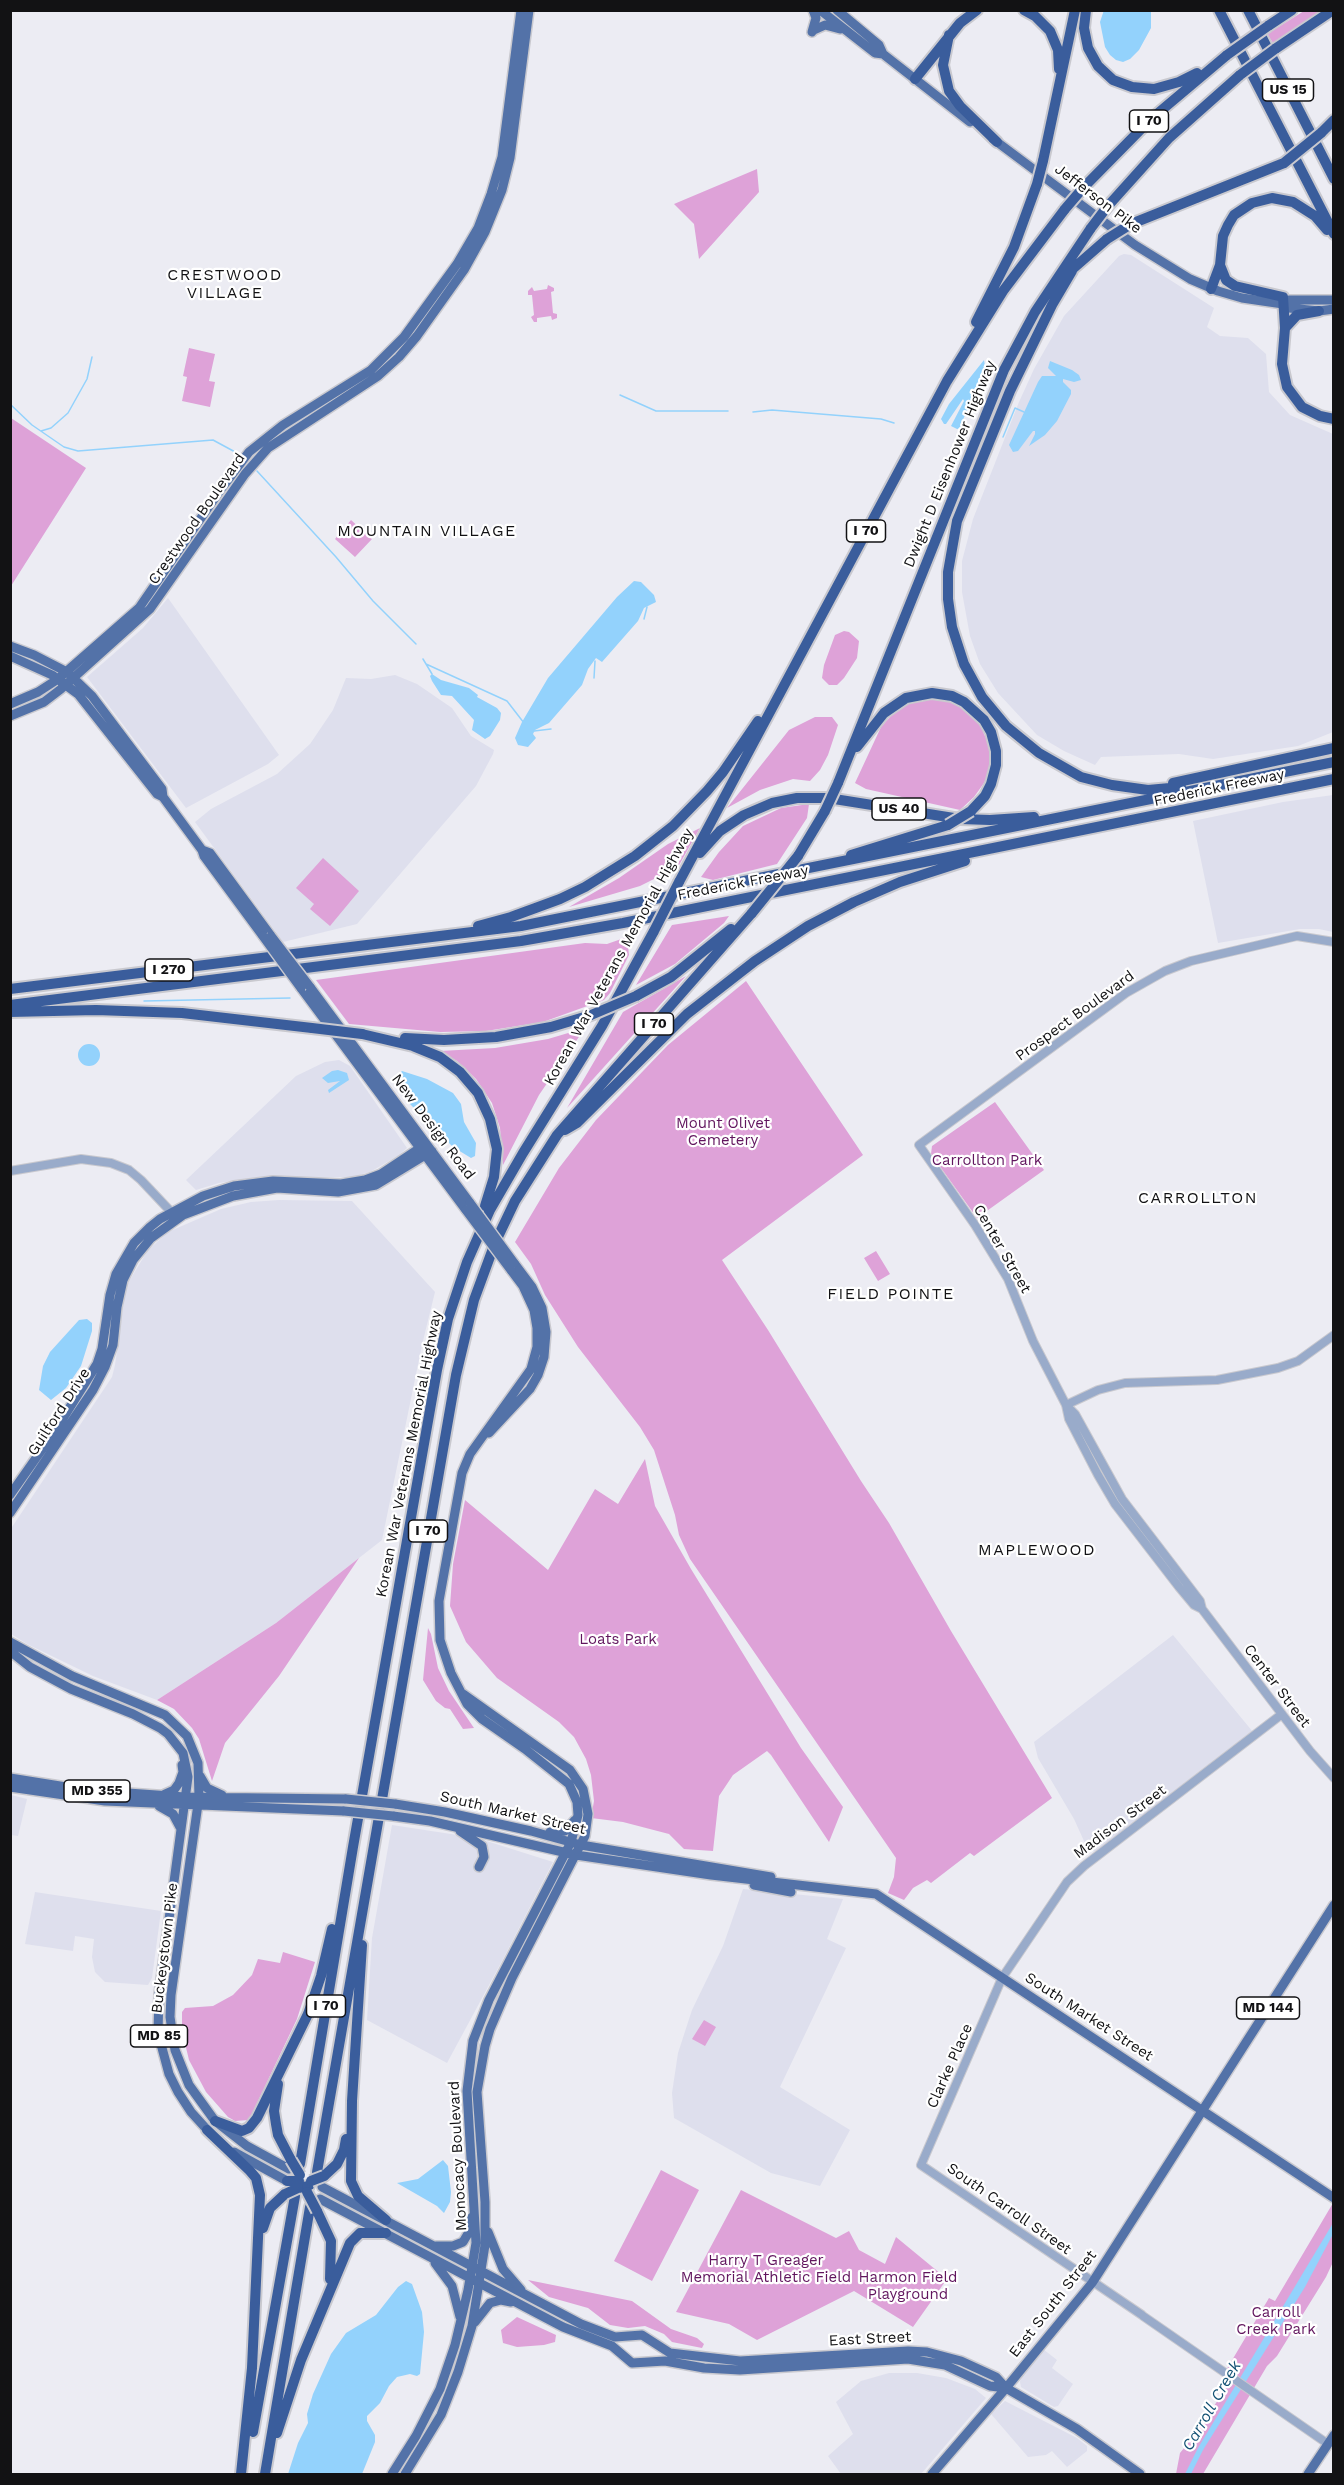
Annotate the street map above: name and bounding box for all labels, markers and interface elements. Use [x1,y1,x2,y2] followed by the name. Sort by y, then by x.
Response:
[1262,79,1314,101] road number: US 15
[1130,110,1168,132] road number: I 70
[1051,160,1145,238] street label: Jefferson Pike
[167,265,283,303] district label: CRESTWOOD VILLAGE
[900,358,1000,570] street label: Dwight D Eisenhower Highway
[145,450,249,588] street label: Crestwood Boulevard
[846,520,886,542] road number: I 70
[337,521,517,541] district label: MOUNTAIN VILLAGE
[1152,765,1286,811] street label: Frederick Freeway
[872,798,926,820] road number: US 40
[540,825,698,1089] street label: Korean War Veterans Memorial Highway
[676,861,810,905] street label: Frederick Freeway
[145,959,193,981] road number: I 270
[1012,967,1138,1065] street label: Prospect Boulevard
[634,1013,674,1035] road number: I 70
[387,1071,479,1183] street label: New Design Road
[676,1115,770,1150] park label: Mount Olivet Cemetery
[932,1152,1042,1170] park label: Carrollton Park
[1138,1188,1258,1208] district label: CARROLLTON
[969,1201,1035,1297] street label: Center Street
[827,1284,955,1304] district label: FIELD POINTE
[372,1309,446,1599] street label: Korean War Veterans Memorial Highway
[24,1365,94,1459] street label: Guilford Drive
[408,1520,448,1542] road number: I 70
[978,1540,1096,1560] district label: MAPLEWOOD
[579,1631,657,1649] park label: Loats Park
[1240,1641,1314,1731] street label: Center Street
[64,1780,130,1802] road number: MD 355
[1070,1781,1170,1863] street label: Madison Street
[438,1787,588,1839] street label: South Market Street
[148,1882,182,2014] street label: Buckeystown Pike
[1022,1969,1156,2065] street label: South Market Street
[306,1995,346,2017] road number: I 70
[1236,1997,1300,2019] road number: MD 144
[923,2021,977,2111] street label: Clarke Place
[130,2025,188,2047] road number: MD 85
[445,2080,471,2232] street label: Monocacy Boulevard
[943,2159,1075,2259] street label: South Carroll Street
[1006,2247,1100,2361] street label: East South Street
[681,2252,851,2287] park label: Harry T Greager Memorial Athletic Field
[858,2269,958,2304] park label: Harmon Field Playground
[1236,2304,1316,2339] park label: Carroll Creek Park
[828,2328,912,2350] street label: East Street
[1178,2357,1246,2455] water label: Carroll Creek

